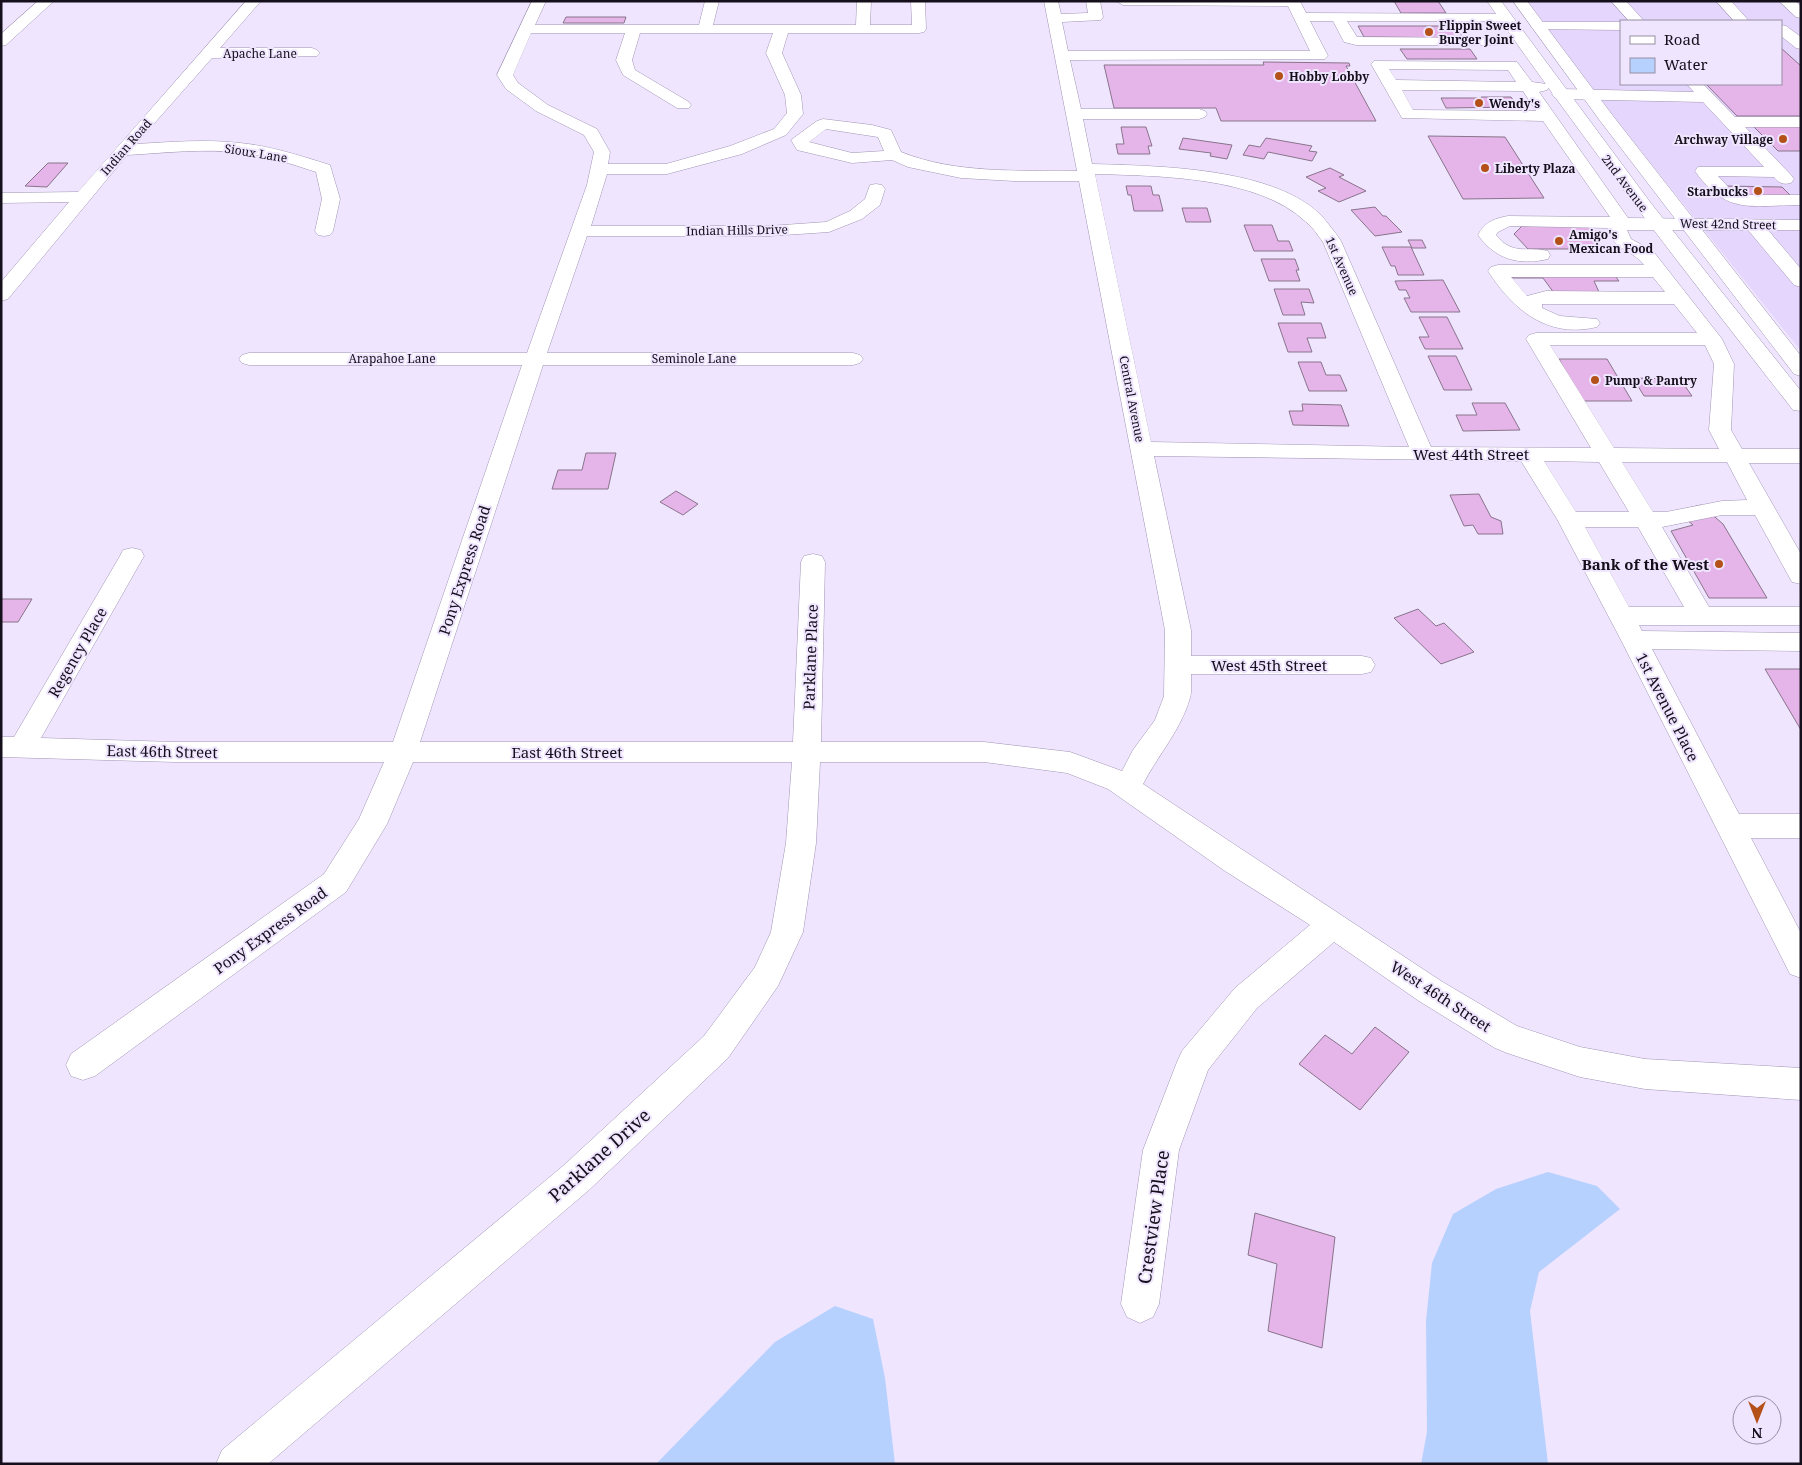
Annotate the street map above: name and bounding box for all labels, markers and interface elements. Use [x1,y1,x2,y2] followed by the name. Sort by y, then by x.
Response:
[1439,17,1522,48] place label: Flippin Sweet Burger Joint
[1620,20,1782,85] legend
[1423,26,1435,38] marker: Flippin Sweet Burger Joint
[1664,29,1700,49] text: Road
[223,45,297,62] street label: Apache Lane
[1664,54,1707,74] text: Water
[1289,68,1369,85] place label: Hobby Lobby
[1273,70,1285,82] marker: Hobby Lobby
[1489,95,1540,112] place label: Wendy's
[1473,97,1485,109] marker: Wendy's
[97,115,156,179] street label: Indian Road
[1674,131,1773,148] place label: Archway Village
[1777,133,1789,145] marker: Archway Village
[223,140,289,166] street label: Sioux Lane
[1598,151,1652,215] street label: 2nd Avenue
[1495,160,1576,177] place label: Liberty Plaza
[1479,162,1491,174] marker: Liberty Plaza
[1687,183,1748,200] place label: Starbucks
[1752,185,1764,197] marker: Starbucks
[1680,215,1776,233] street label: West 42nd Street
[686,221,788,239] street label: Indian Hills Drive
[1569,226,1654,257] place label: Amigo's Mexican Food
[1322,234,1362,298] street label: 1st Avenue
[1553,235,1565,247] marker: Amigo's Mexican Food
[348,350,436,367] street label: Arapahoe Lane
[652,350,736,367] street label: Seminole Lane
[1115,354,1149,444] street label: Central Avenue
[1605,372,1697,389] place label: Pump & Pantry
[1589,374,1601,386] marker: Pump & Pantry
[1413,444,1529,464] street label: West 44th Street
[434,503,494,637] street label: Pony Express Road
[1582,554,1709,574] place label: Bank of the West
[1713,558,1725,570] marker: Bank of the West
[43,603,111,701] street label: Regency Place
[798,604,822,710] street label: Parklane Place
[1632,649,1704,765] street label: 1st Avenue Place
[1211,655,1327,675] street label: West 45th Street
[106,740,218,762] street label: East 46th Street
[511,742,623,762] street label: East 46th Street
[209,882,331,978] street label: Pony Express Road
[1387,956,1495,1036] street label: West 46th Street
[543,1103,655,1207] street label: Parklane Drive
[1132,1149,1174,1285] street label: Crestview Place
[1732,1395,1782,1445] north arrow
[1751,1424,1763,1443] text: N

